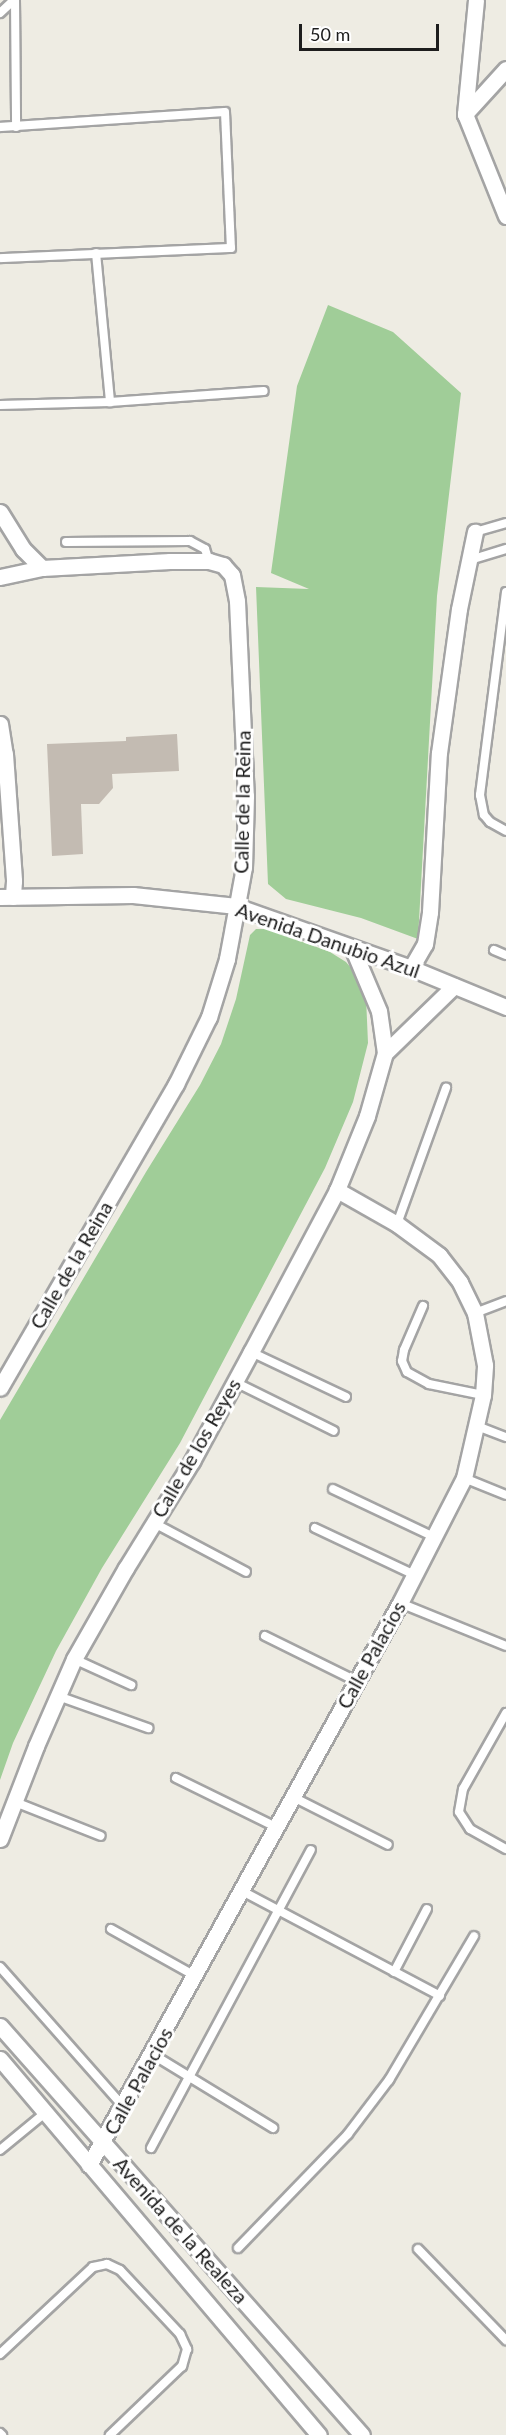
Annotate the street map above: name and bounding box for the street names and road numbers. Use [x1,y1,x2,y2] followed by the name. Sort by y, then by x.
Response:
[229,730,255,874] street label: Calle de la Reina
[233,897,423,983] street label: Avenida Danubio Azul
[25,1197,117,1333] street label: Calle de la Reina
[146,1374,246,1522] street label: Calle de los Reyes
[332,1597,410,1713] street label: Calle Palacios
[99,2023,177,2139] street label: Calle Palacios
[109,2152,253,2308] street label: Avenida de la Realeza

